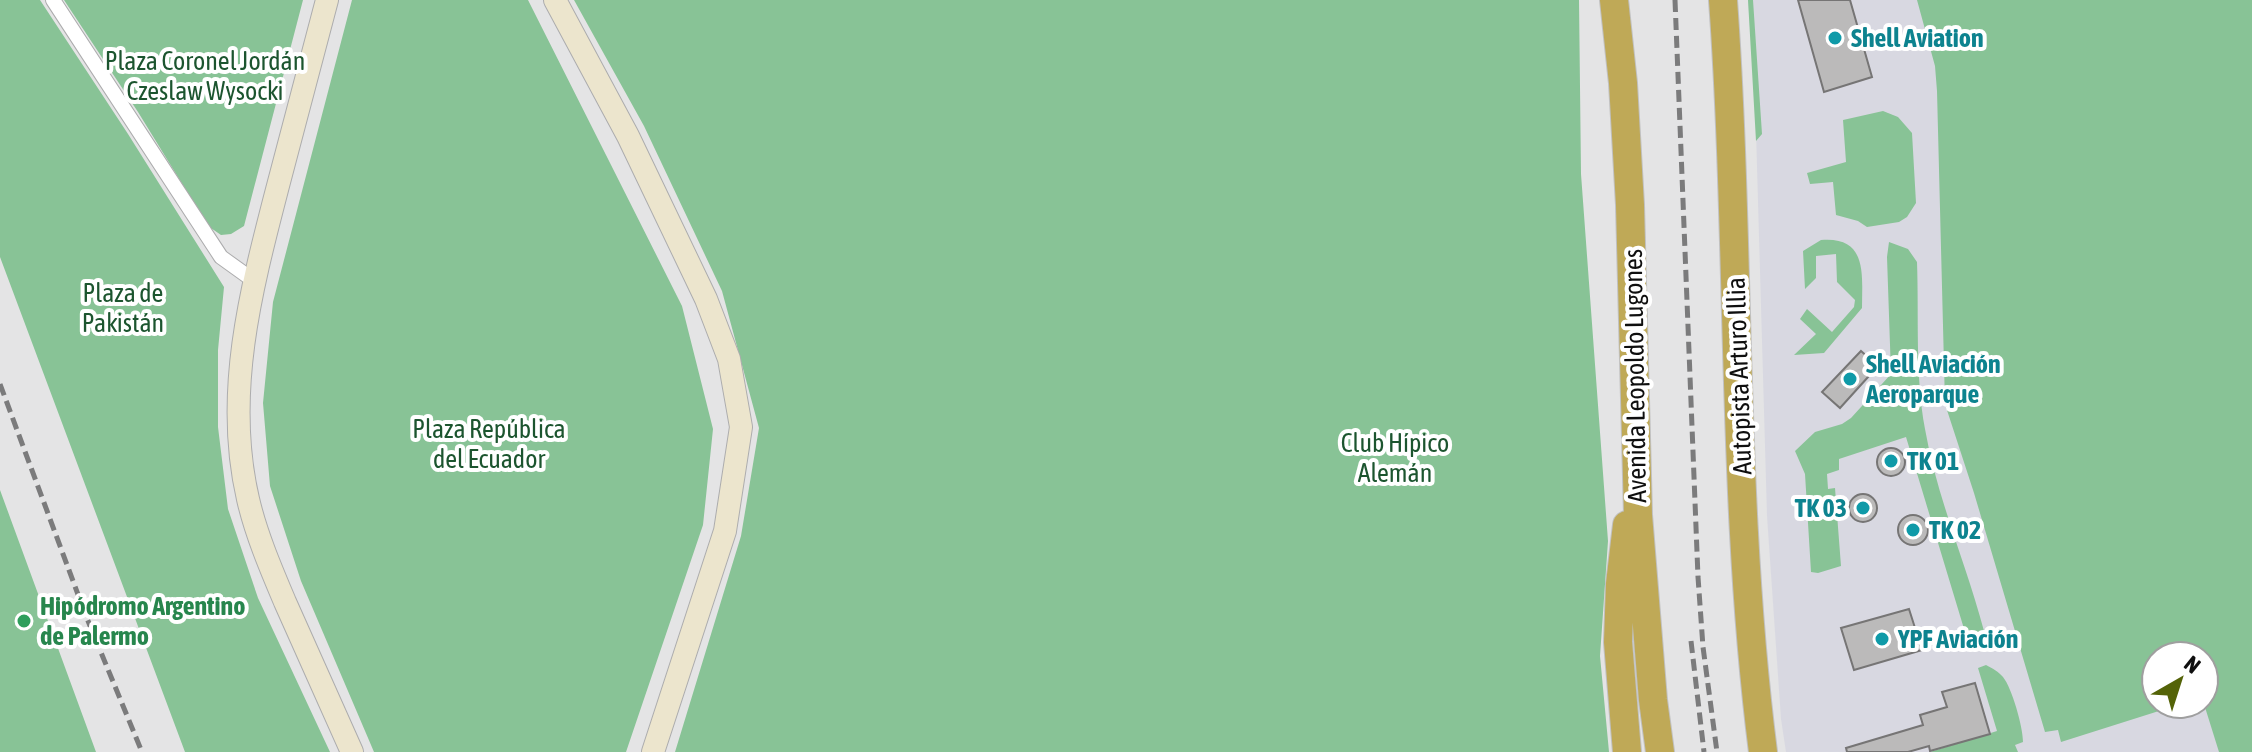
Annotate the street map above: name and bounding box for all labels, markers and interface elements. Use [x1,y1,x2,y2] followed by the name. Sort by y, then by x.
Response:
[1851,23,1984,53] place label: Shell Aviation
[1826,29,1844,47] marker: Shell Aviation
[105,46,305,106] park label: Plaza Coronel Jordán Czeslaw Wysocki
[1618,249,1652,503] street label: Avenida Leopoldo Lugones
[1721,277,1757,475] street label: Autopista Arturo Illia
[82,278,164,338] park label: Plaza de Pakistán
[1865,349,2001,409] place label: Shell Aviación Aeroparque
[1841,370,1859,388] marker: Shell Aviación Aeroparque
[412,414,566,474] park label: Plaza República del Ecuador
[1341,428,1449,488] park label: Club Hípico Alemán
[1907,446,1959,476] place label: TK 01
[1882,452,1900,470] marker: TK 01
[1795,493,1847,523] place label: TK 03
[1854,499,1872,517] marker: TK 03
[1929,515,1981,545] place label: TK 02
[1904,521,1922,539] marker: TK 02
[40,591,245,651] place label: Hipódromo Argentino de Palermo
[15,612,33,630] marker: Hipódromo Argentino de Palermo
[1897,624,2018,654] place label: YPF Aviación
[1873,630,1891,648] marker: YPF Aviación
[2140,640,2220,720] north arrow
[2179,650,2206,679] text: N

